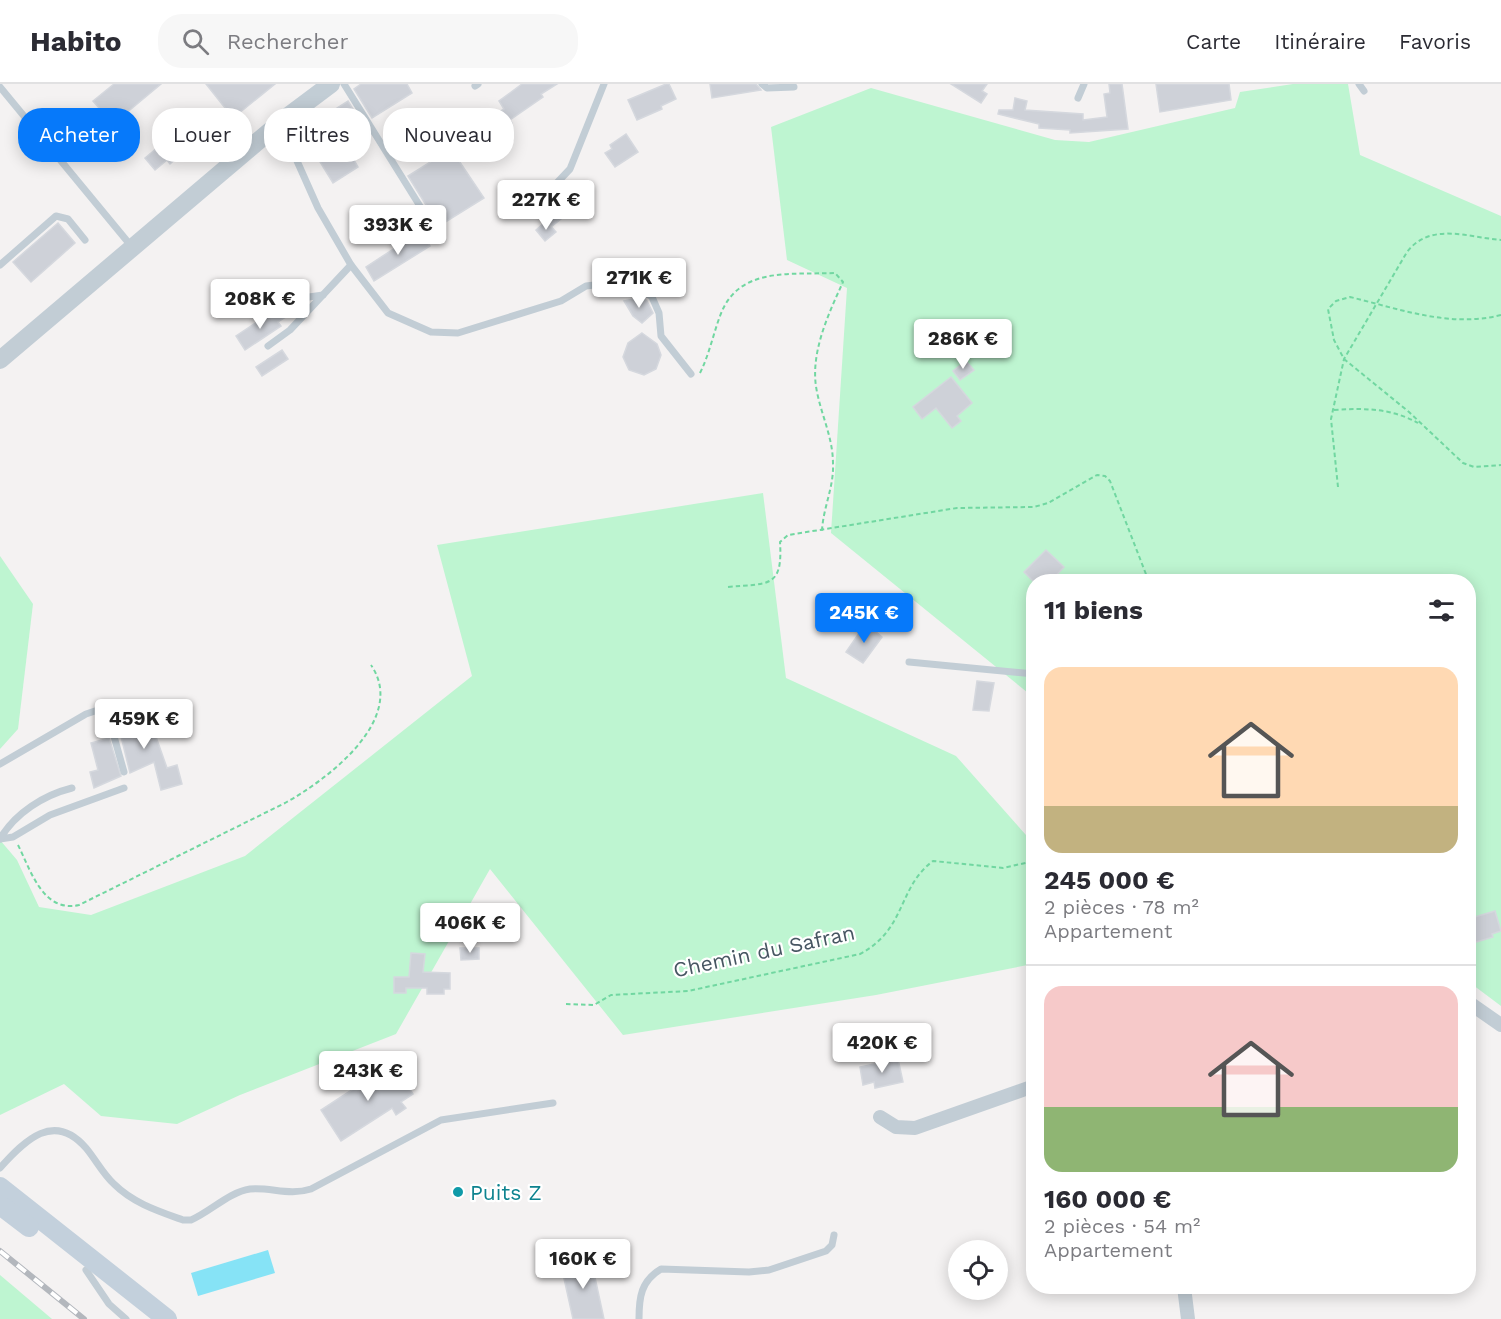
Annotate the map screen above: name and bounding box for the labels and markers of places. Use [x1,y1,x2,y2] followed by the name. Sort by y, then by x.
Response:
[497,180,595,231] pin: 227K €
[349,205,447,256] pin: 393K €
[590,258,688,309] pin: 271K €
[211,279,309,330] pin: 208K €
[914,319,1012,370] pin: 286K €
[815,593,913,644] pin: 245K €
[95,699,193,750] pin: 459K €
[421,903,519,954] pin: 406K €
[833,1023,931,1074] pin: 420K €
[319,1051,417,1102] pin: 243K €
[470,1180,542,1205] place label: Puits Z
[451,1185,465,1199] marker: Puits Z
[534,1239,632,1290] pin: 160K €

